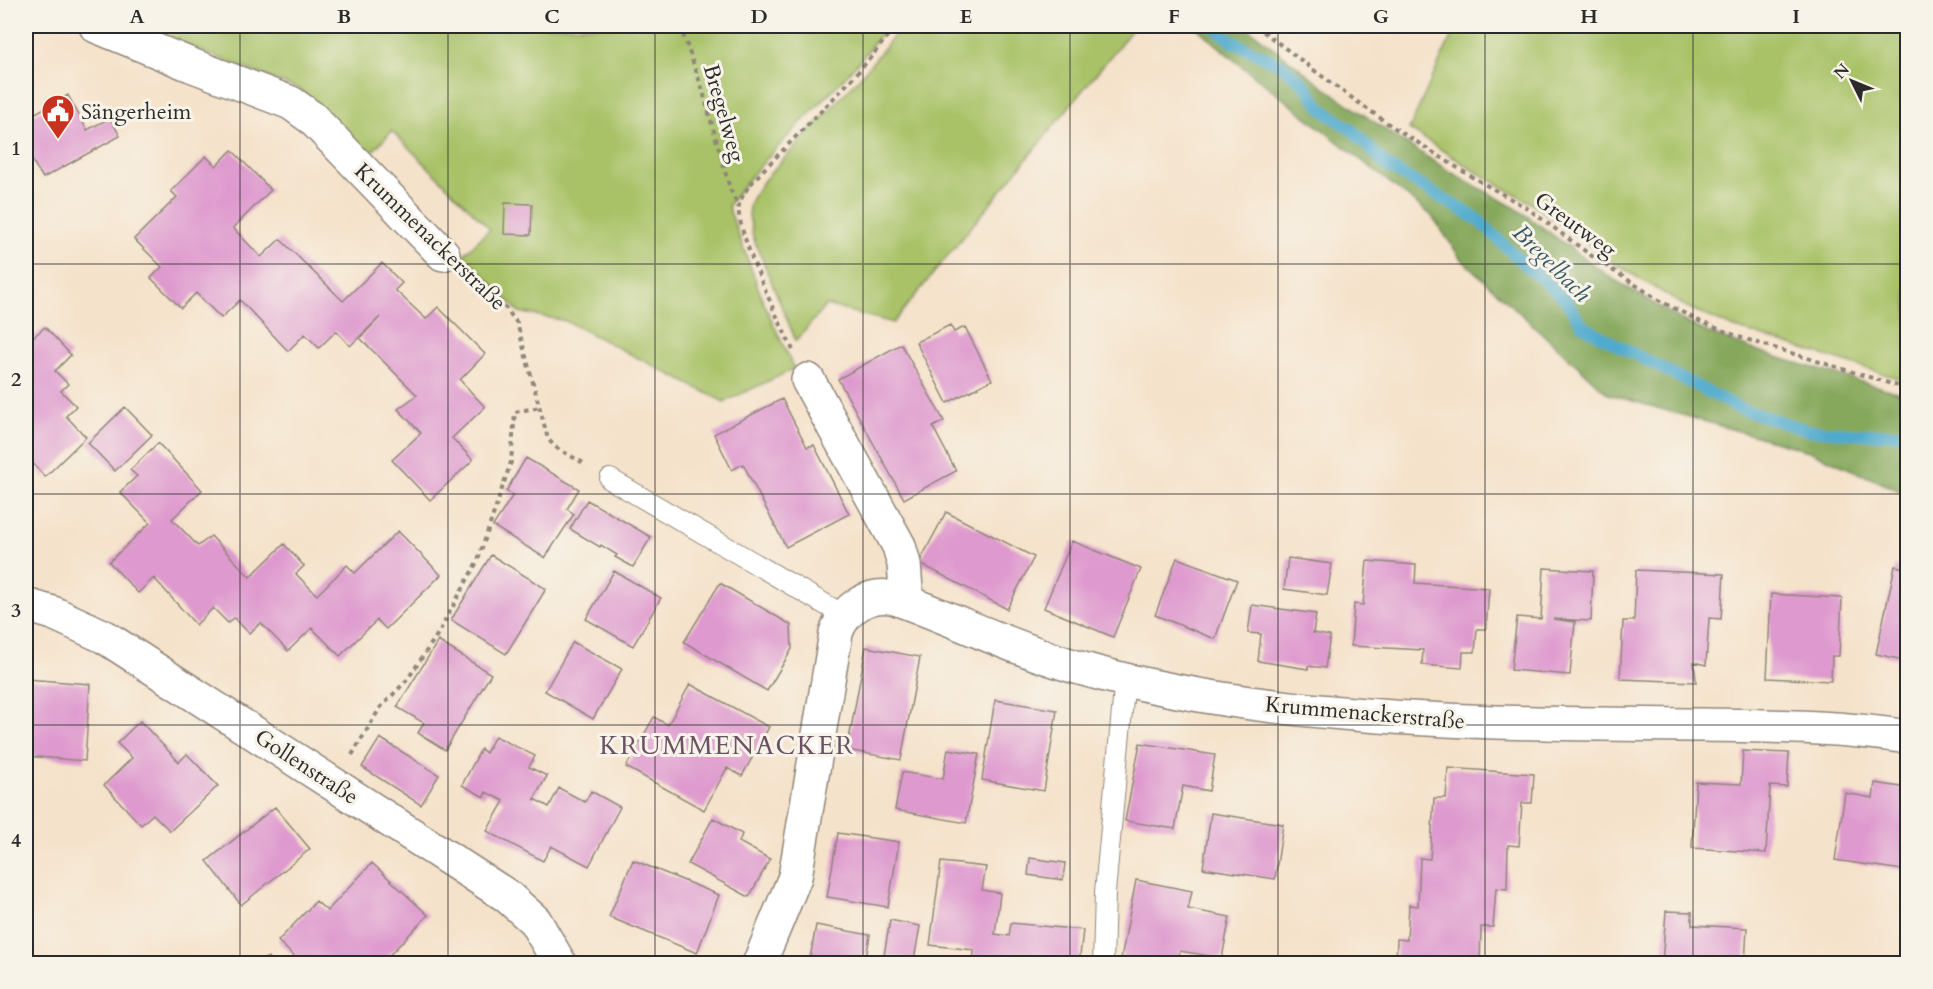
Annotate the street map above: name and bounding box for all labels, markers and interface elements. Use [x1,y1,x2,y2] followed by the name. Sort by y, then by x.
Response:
[129,3,145,30] text: A
[337,3,351,30] text: B
[544,3,560,30] text: C
[750,3,768,30] text: D
[960,3,972,30] text: E
[1168,3,1180,30] text: F
[1373,3,1389,30] text: G
[1580,3,1598,30] text: H
[1792,3,1800,30] text: I
[1822,51,1882,111] north arrow
[1829,59,1855,84] text: N
[696,61,753,167] street label: Bregelweg
[40,93,76,140] public building icon: Sängerheim
[81,97,192,127] place label: Sängerheim
[11,135,21,162] text: 1
[348,156,513,317] street label: Krummenackerstraße
[1528,185,1623,265] street label: Greutweg
[1505,217,1598,310] water label: Bregelbach
[11,366,21,393] text: 2
[11,597,21,624] text: 3
[1264,689,1466,737] street label: Krummenackerstraße
[249,722,364,812] street label: Gollenstraße
[599,728,855,763] district label: KRUMMENACKER
[11,827,21,854] text: 4

